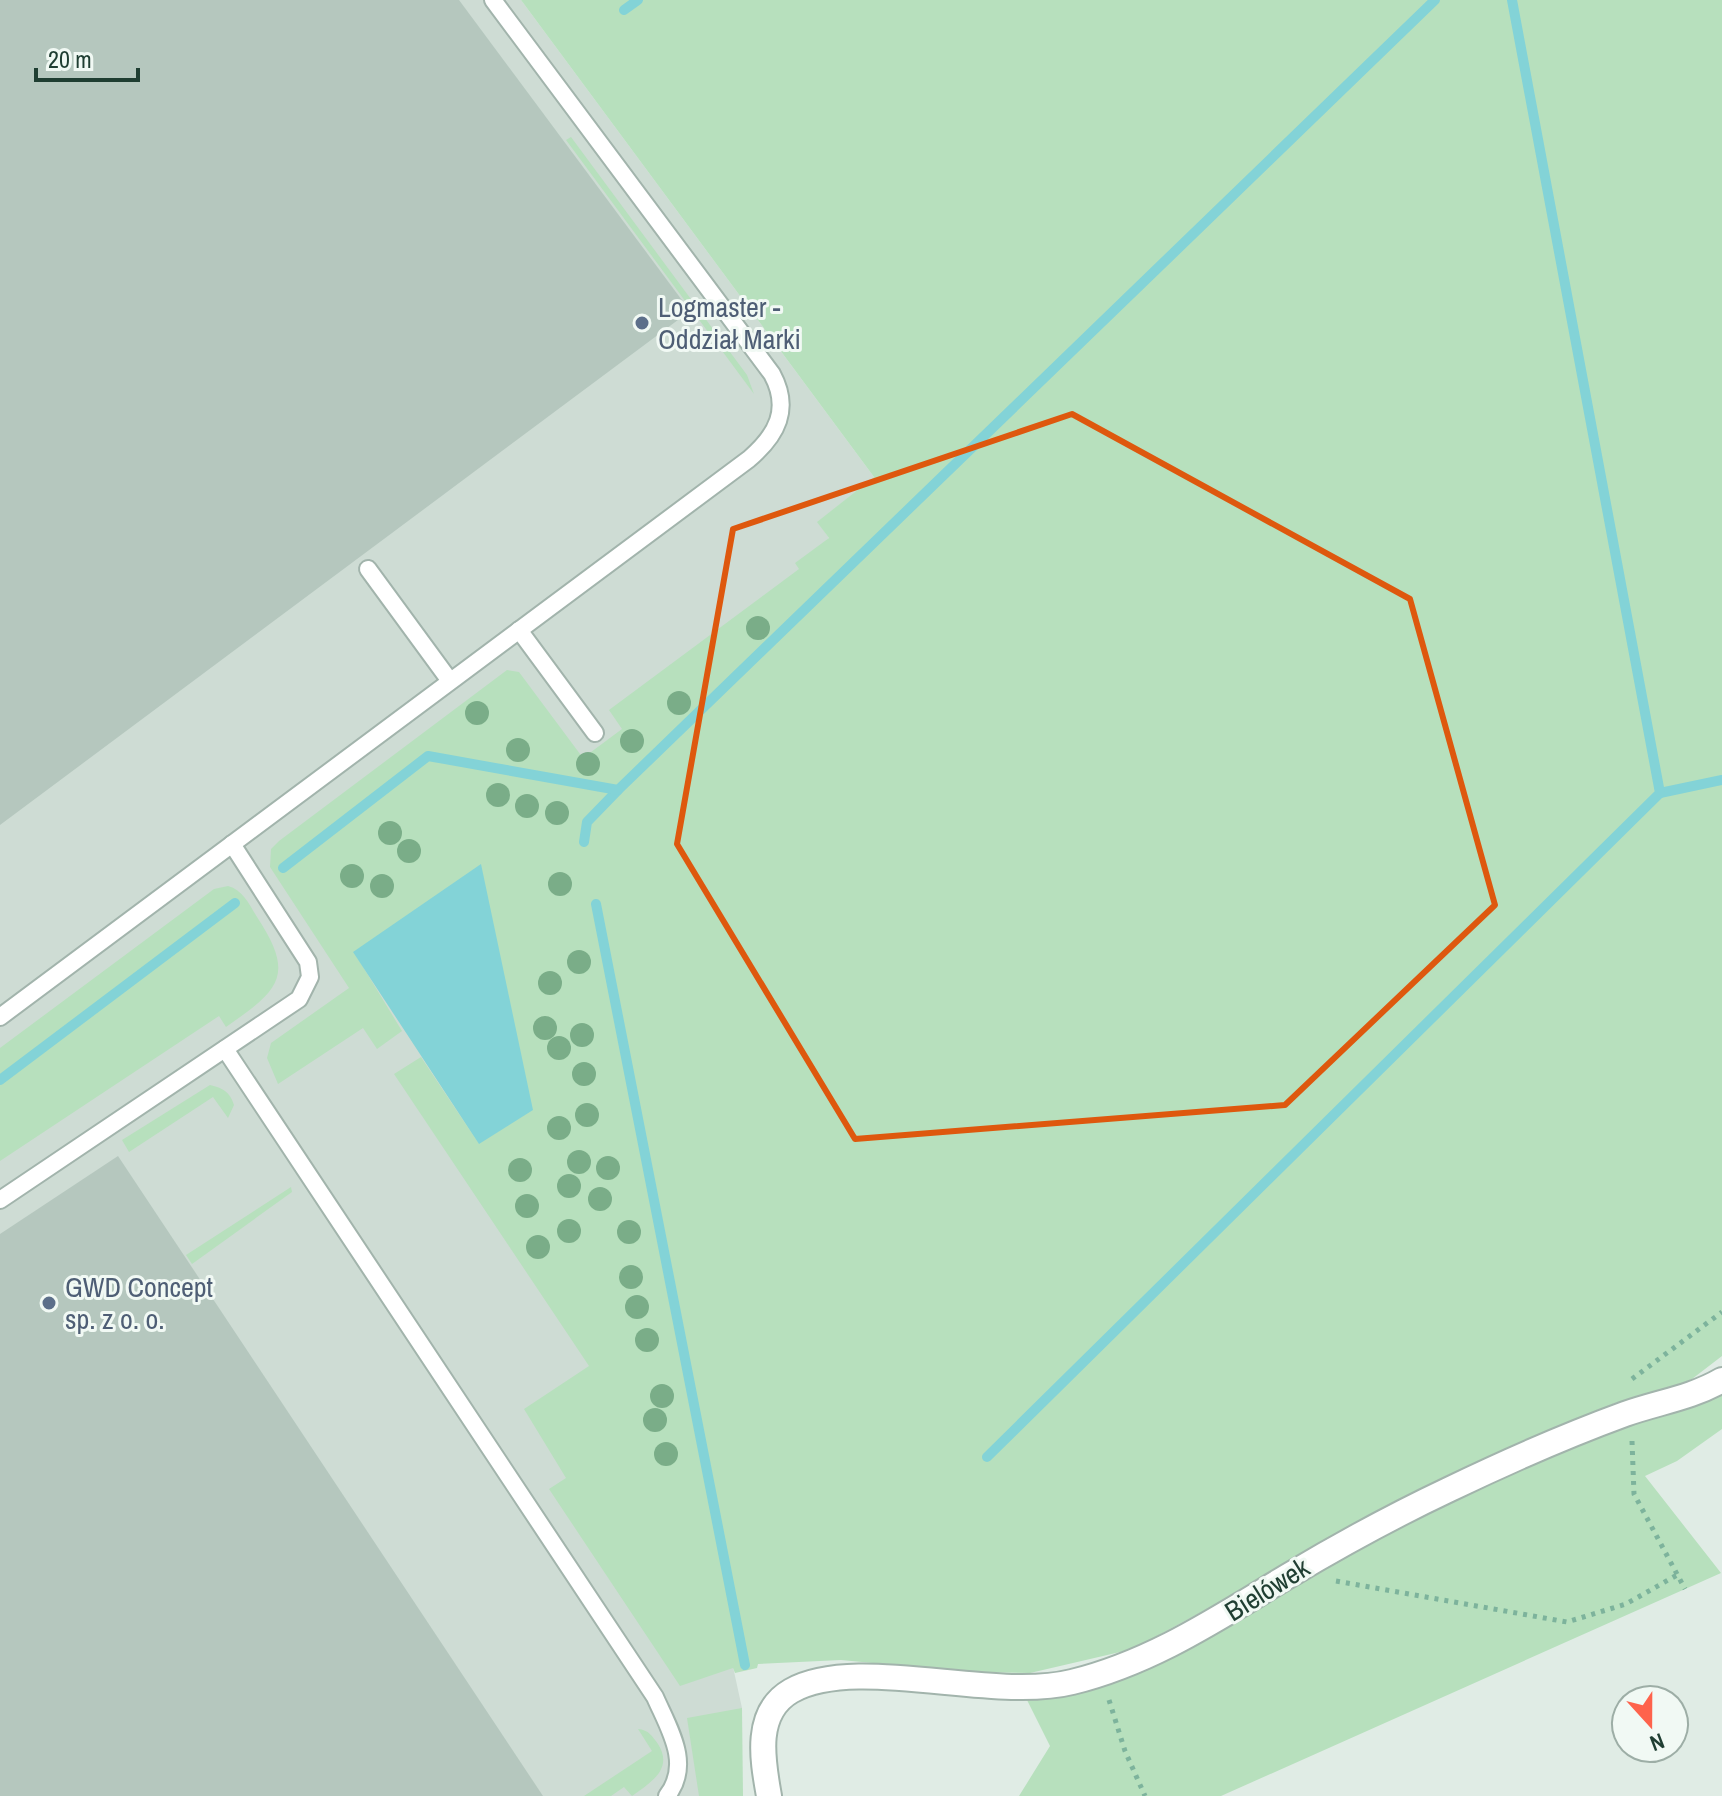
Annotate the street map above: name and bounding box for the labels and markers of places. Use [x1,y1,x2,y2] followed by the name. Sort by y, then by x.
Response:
[658,288,801,358] place label: Logmaster - Oddział Marki
[633,314,651,332] marker: Logmaster - Oddział Marki
[65,1268,213,1338] place label: GWD Concept sp. z o. o.
[40,1294,58,1312] marker: GWD Concept sp. z o. o.

